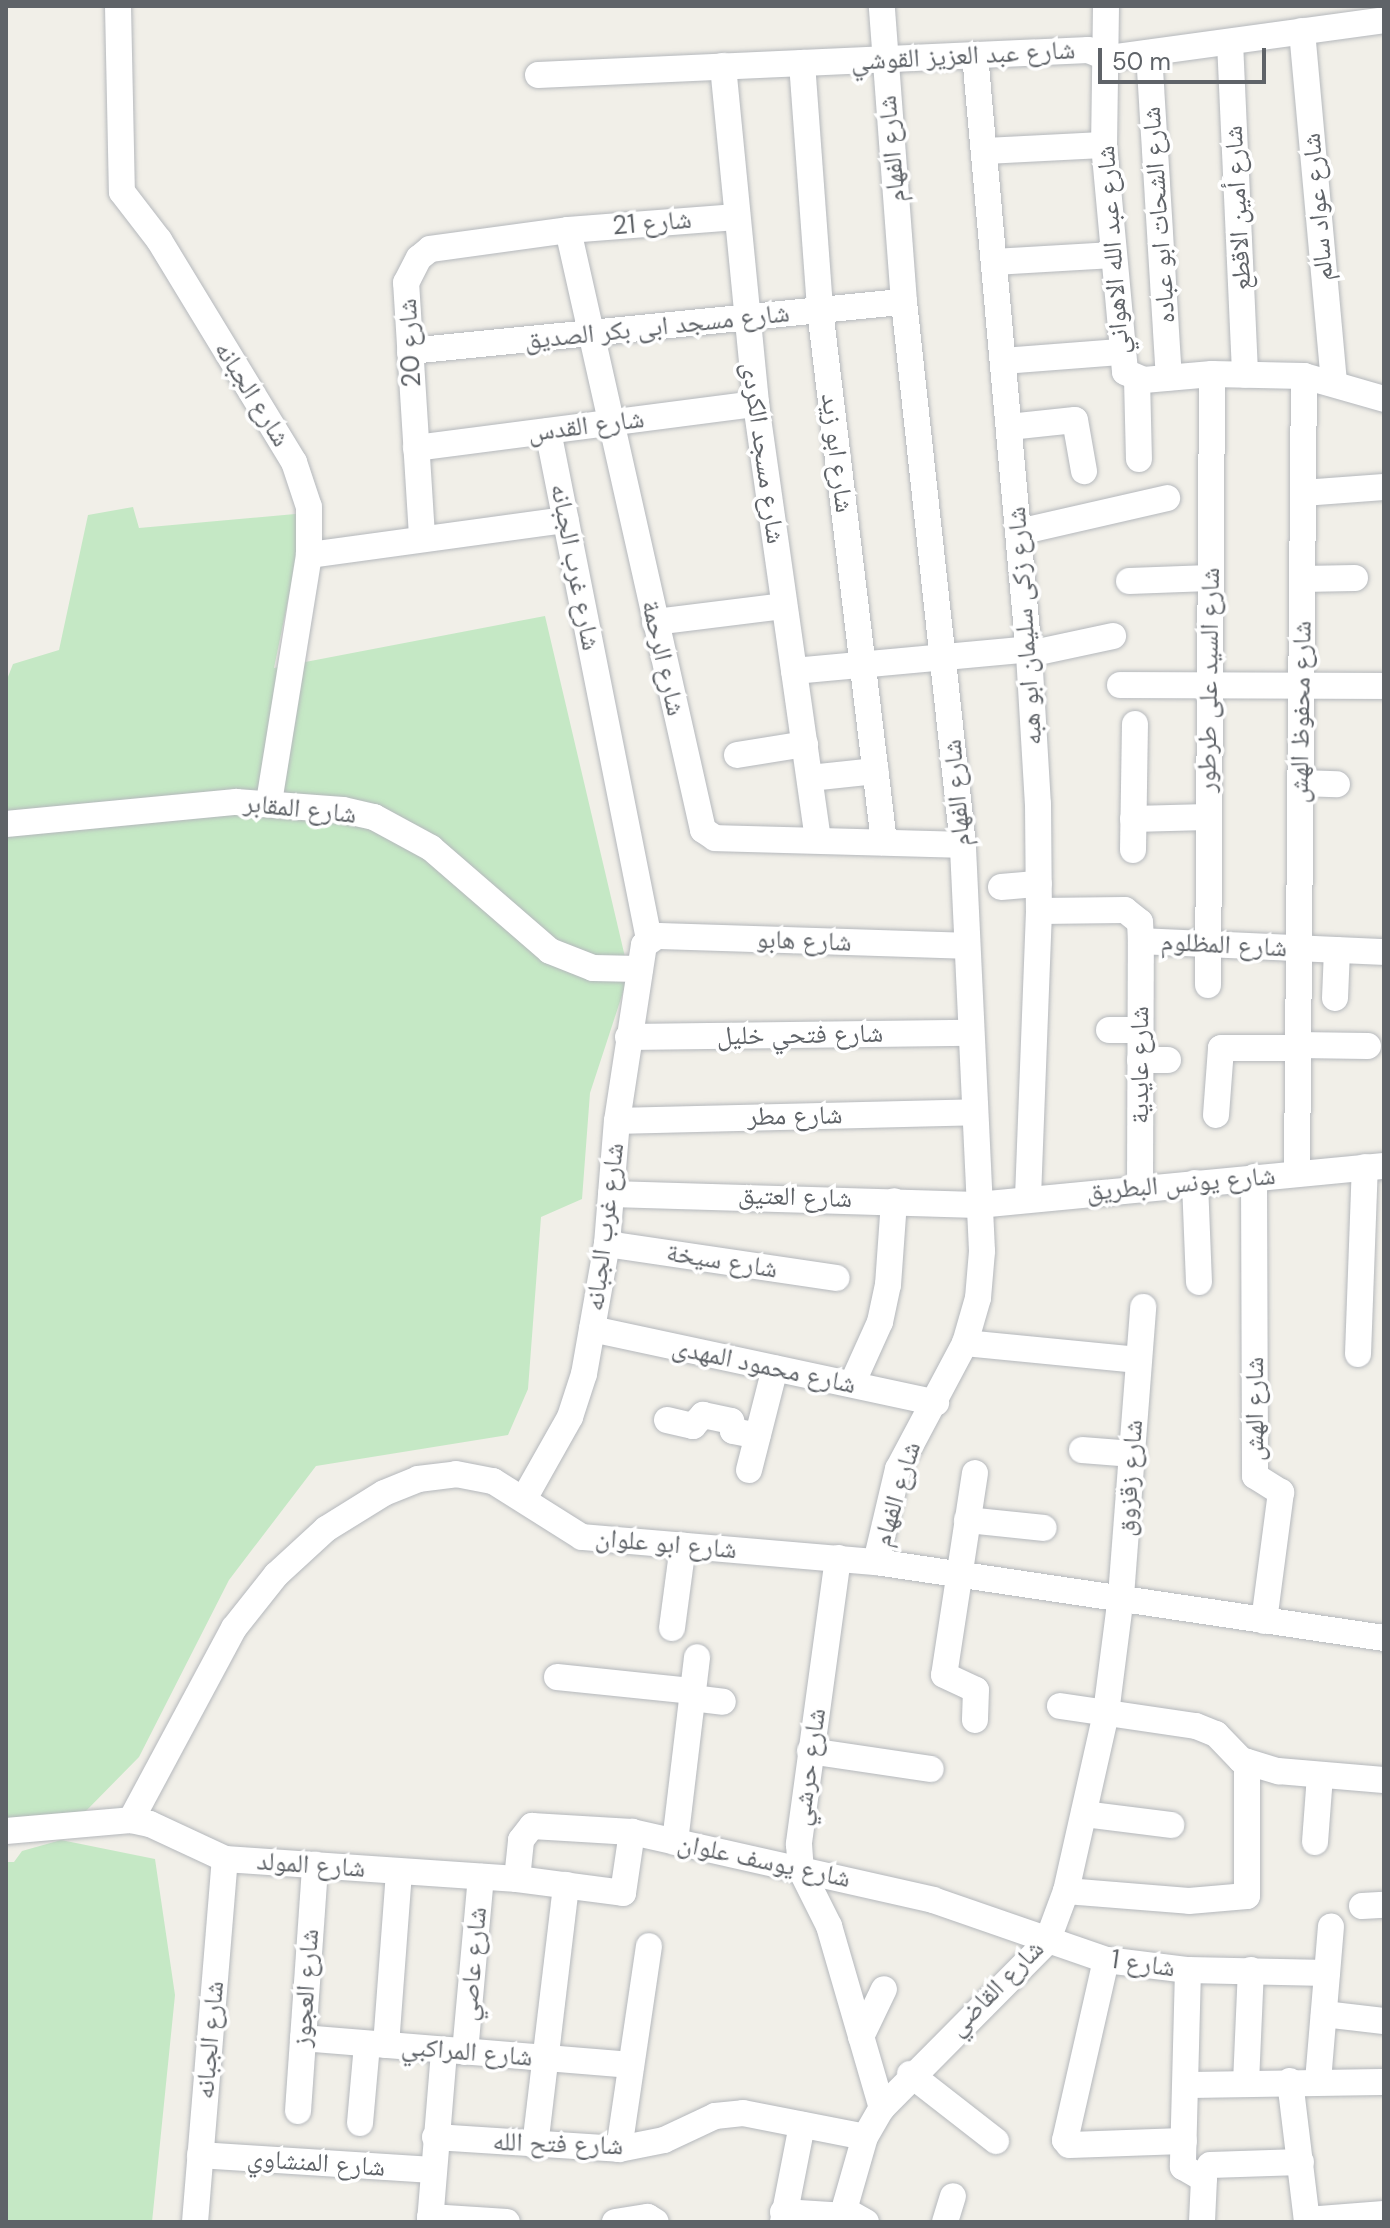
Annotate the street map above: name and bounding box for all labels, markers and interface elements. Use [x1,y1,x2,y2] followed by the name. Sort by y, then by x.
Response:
[1102,32,1270,82] scale bar
[850,35,1076,77] street label: شارع عبد العزيز القوشي
[1112,46,1171,77] text: 50 m
[872,94,912,204] street label: شارع الفهام
[1136,106,1182,324] street label: شارع الشحات ابو عباده
[1218,125,1258,291] street label: شارع أمين الاقطع
[1296,132,1340,282] street label: شارع عواد سالم
[1090,145,1136,355] street label: شارع عبد الله الاهواني
[611,204,693,242] street label: شارع 21
[392,298,428,388] street label: شارع 20
[523,298,791,356] street label: شارع مسجد ابى بكر الصديق
[207,336,297,452] street label: شارع الجبانه
[735,360,791,546] street label: شارع مسجد الكردى
[814,392,860,514] street label: شارع ابو زيد
[526,403,646,449] street label: شارع القدس
[544,481,606,653] street label: شارع غرب الجبانه
[1001,506,1049,746] street label: شارع زكى سليمان ابو هبه
[1191,567,1227,793] street label: شارع السيد على طرطور
[635,597,691,719] street label: شارع الرحمة
[1284,620,1318,804] street label: شارع محفوظ الهش
[937,738,977,848] street label: شارع الفهام
[242,788,358,830] street label: شارع المقابر
[756,924,852,958] street label: شارع هابو
[1160,926,1288,964] street label: شارع المظلوم
[1124,1006,1156,1124] street label: شارع عايدية
[717,1018,883,1052] street label: شارع فتحي خليل
[747,1100,843,1132] street label: شارع مطر
[579,1141,631,1313] street label: شارع غرب الجبانه
[1085,1160,1277,1208] street label: شارع يونس البطريق
[737,1179,853,1215] street label: شارع العتيق
[664,1237,780,1285] street label: شارع سيخة
[669,1331,859,1401] street label: شارع محمود المهدى
[1239,1357,1271,1461] street label: شارع الهش
[1110,1419,1150,1537] street label: شارع زقزوق
[866,1438,928,1550] street label: شارع الفهام
[594,1522,738,1566] street label: شارع ابو علوان
[785,1706,833,1828] street label: شارع حرشي
[675,1827,853,1895] street label: شارع يوسف علوان
[256,1846,366,1884] street label: شارع المولد
[452,1906,494,2022] street label: شارع عاصي
[286,1928,326,2048] street label: شارع العجوز
[941,1933,1051,2043] street label: شارع القاضي
[1109,1944,1177,1984] street label: شارع 1
[189,1980,231,2100] street label: شارع الجبانه
[400,2031,534,2073] street label: شارع المراكبي
[492,2126,624,2162] street label: شارع فتح الله
[246,2143,386,2183] street label: شارع المنشاوي

